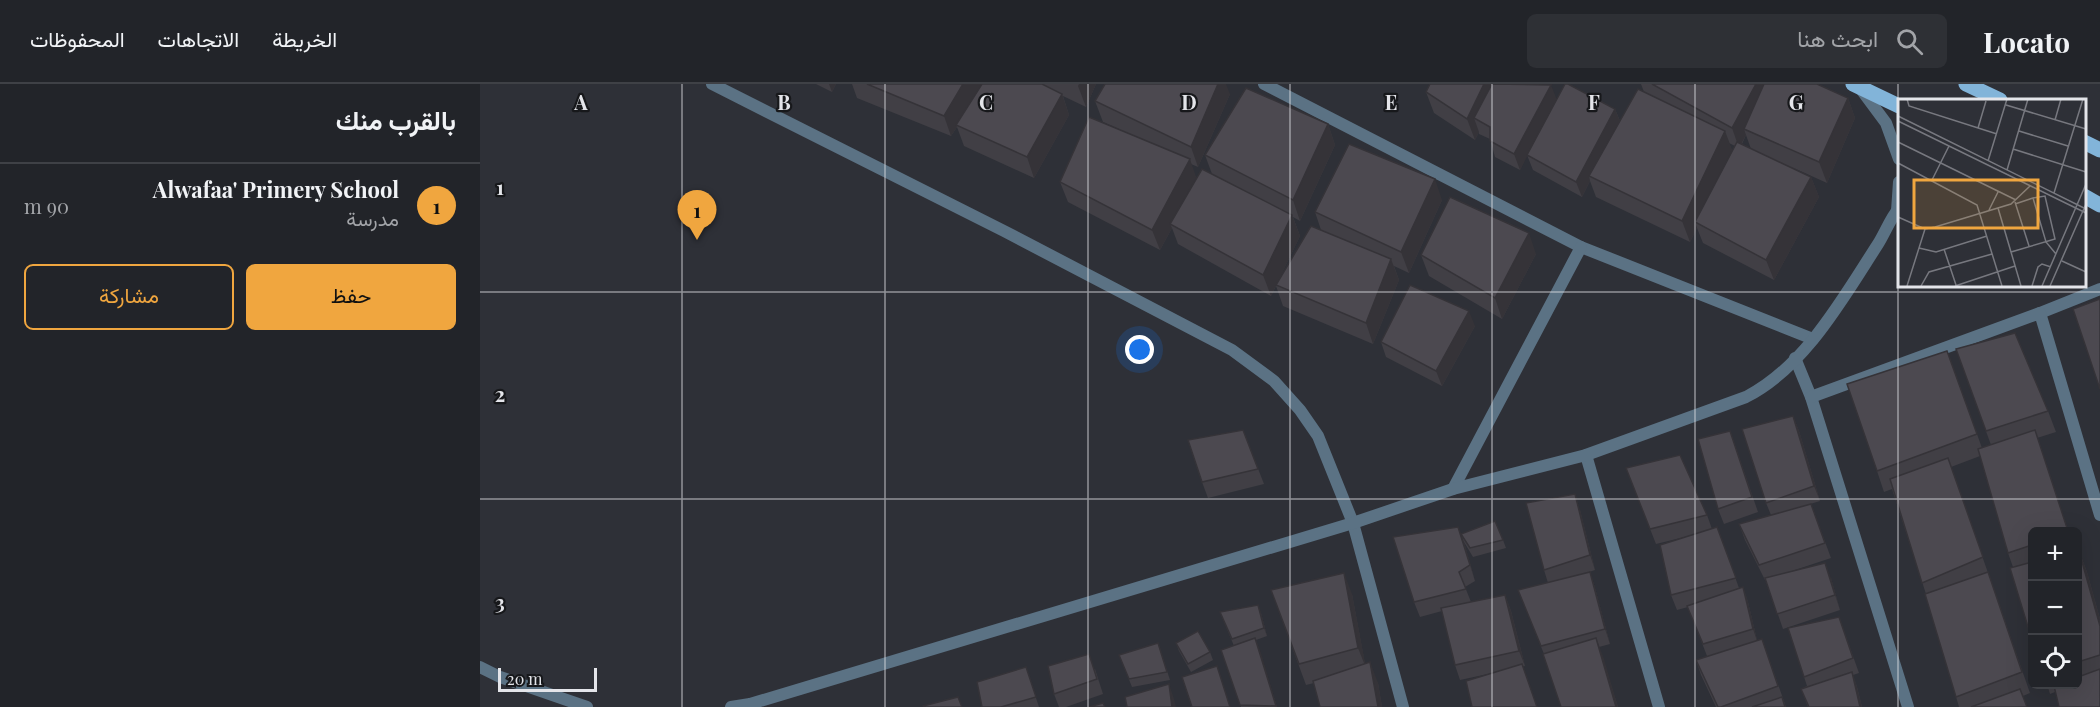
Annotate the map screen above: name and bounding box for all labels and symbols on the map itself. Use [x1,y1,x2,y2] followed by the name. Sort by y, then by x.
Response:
[573,88,588,115] text: A
[777,88,791,115] text: B
[979,88,993,115] text: C
[1181,88,1197,115] text: D
[1385,88,1397,115] text: E
[1588,88,1600,115] text: F
[1789,88,1804,115] text: G
[1898,99,2085,286] inset map
[496,173,504,200] text: 1
[678,190,716,240] pin: 1
[1125,335,1154,364] your location
[495,380,505,407] text: 2
[495,588,505,615] text: 3
[498,665,597,692] scale bar

